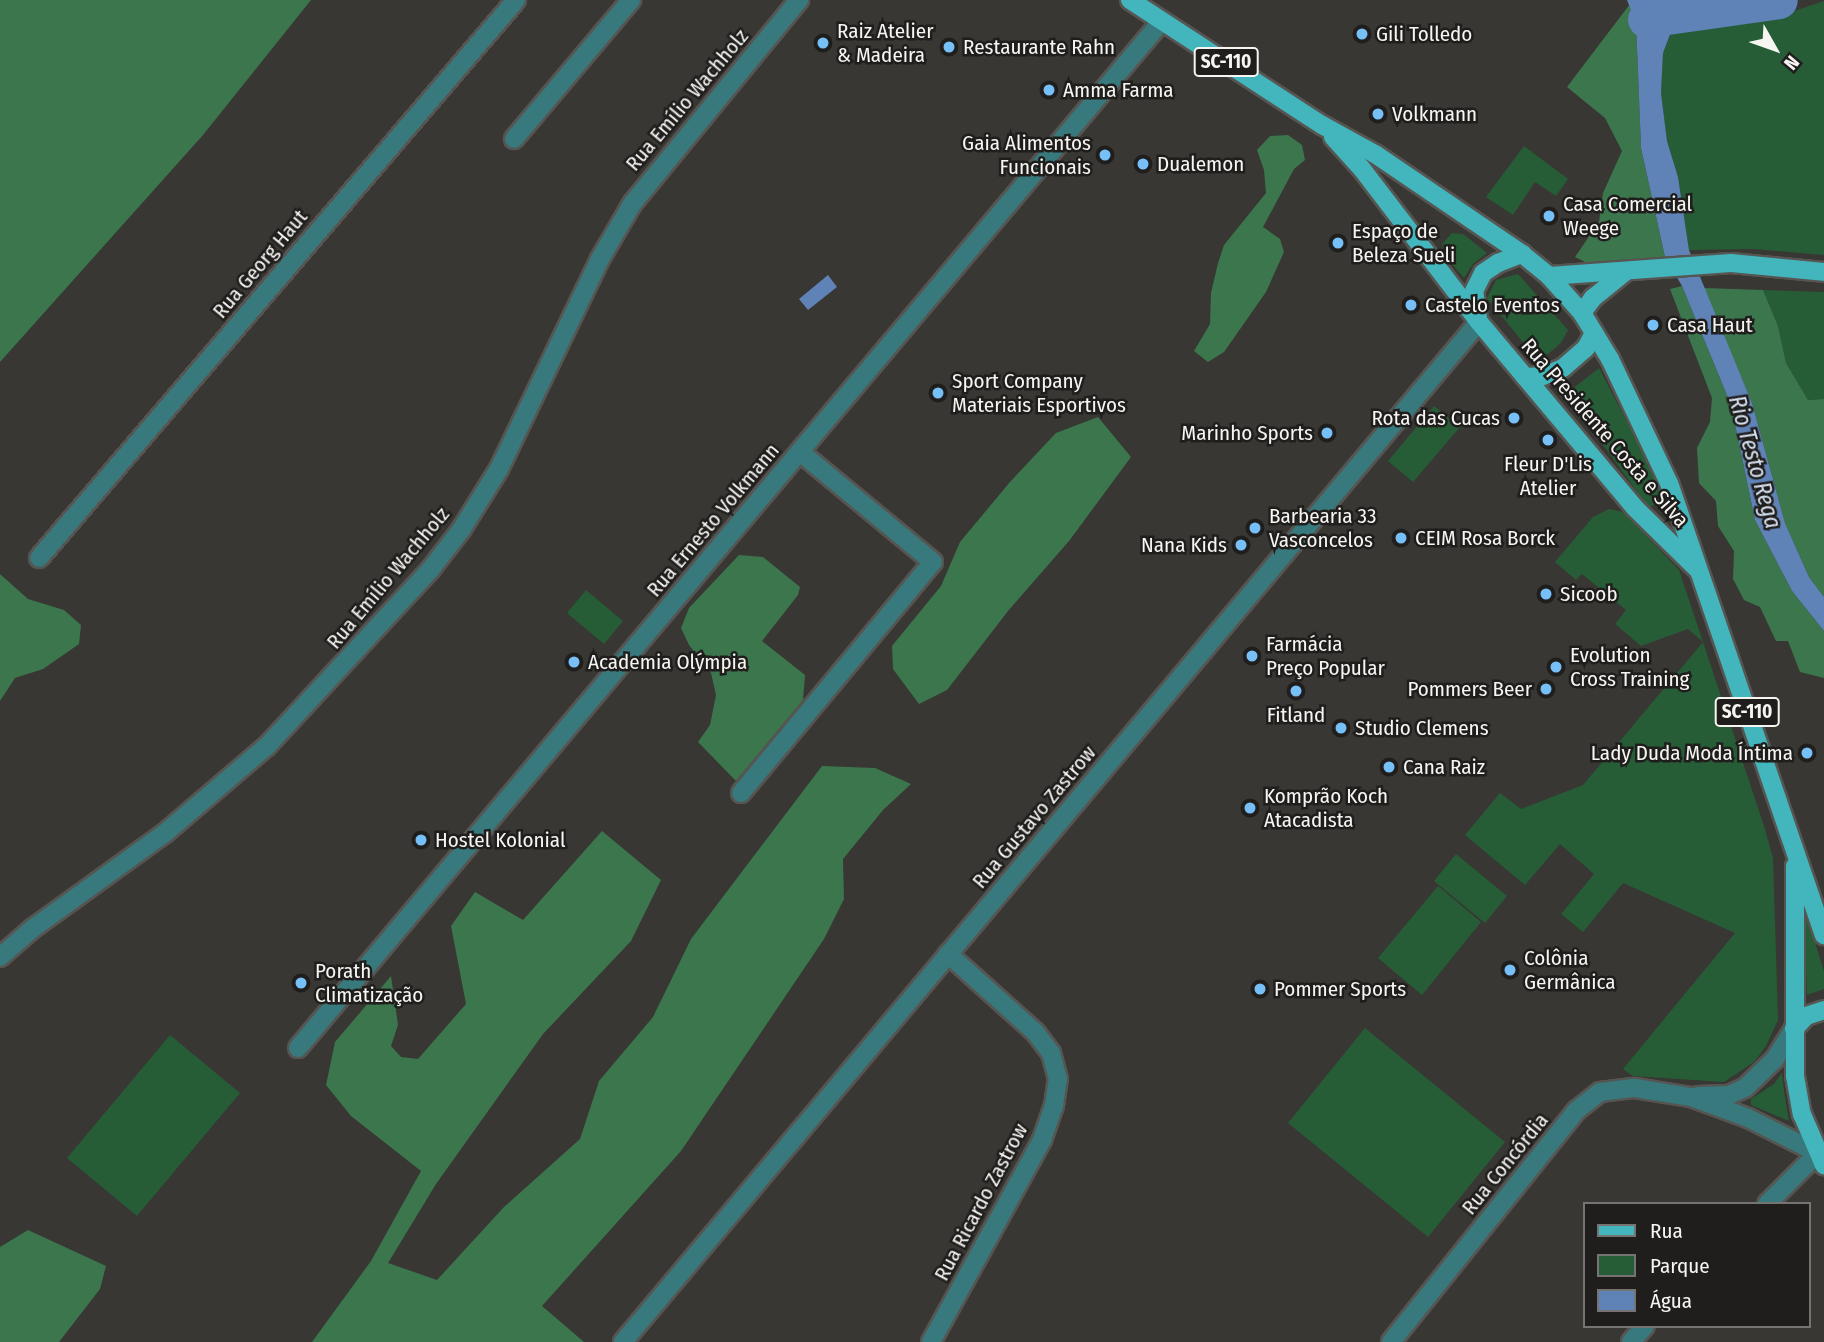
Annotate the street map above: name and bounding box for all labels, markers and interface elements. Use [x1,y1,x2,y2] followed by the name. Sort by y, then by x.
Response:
[1740,14,1810,84] north arrow
[837,18,934,68] place label: Raiz Atelier & Madeira
[1376,21,1472,47] place label: Gili Tolledo
[620,24,754,176] street label: Rua Emílio Wachholz
[1354,26,1370,42] marker: Gili Tolledo
[963,34,1115,60] place label: Restaurante Rahn
[815,35,831,51] marker: Raiz Atelier & Madeira
[941,39,957,55] marker: Restaurante Rahn
[1193,46,1259,78] road number: SC-110
[1779,51,1804,75] text: N
[1063,77,1174,103] place label: Amma Farma
[1041,82,1057,98] marker: Amma Farma
[1392,101,1477,127] place label: Volkmann
[1370,106,1386,122] marker: Volkmann
[962,130,1091,180] place label: Gaia Alimentos Funcionais
[1097,147,1113,163] marker: Gaia Alimentos Funcionais
[1157,151,1244,177] place label: Dualemon
[1135,156,1151,172] marker: Dualemon
[1563,191,1692,241] place label: Casa Comercial Weege
[207,205,313,323] street label: Rua Georg Haut
[1541,208,1557,224] marker: Casa Comercial Weege
[1352,218,1455,268] place label: Espaço de Beleza Sueli
[1330,235,1346,251] marker: Espaço de Beleza Sueli
[1425,292,1560,318] place label: Castelo Eventos
[1403,297,1419,313] marker: Castelo Eventos
[1667,312,1753,338] place label: Casa Haut
[1645,317,1661,333] marker: Casa Haut
[1516,333,1694,533] street label: Rua Presidente Costa e Silva
[952,368,1126,418] place label: Sport Company Materiais Esportivos
[930,385,946,401] marker: Sport Company Materiais Esportivos
[1723,392,1787,532] water label: Rio Testo Rega
[1371,405,1500,431] place label: Rota das Cucas
[1506,410,1522,426] marker: Rota das Cucas
[1181,420,1313,446] place label: Marinho Sports
[1319,425,1335,441] marker: Marinho Sports
[1540,432,1556,448] marker: Fleur D'Lis Atelier
[641,438,785,602] street label: Rua Ernesto Volkmann
[1504,451,1592,501] place label: Fleur D'Lis Atelier
[321,502,455,654] street label: Rua Emílio Wachholz
[1269,503,1377,553] place label: Barbearia 33 Vasconcelos
[1247,520,1263,536] marker: Barbearia 33 Vasconcelos
[1415,525,1555,551] place label: CEIM Rosa Borck
[1393,530,1409,546] marker: CEIM Rosa Borck
[1141,532,1227,558] place label: Nana Kids
[1233,537,1249,553] marker: Nana Kids
[1560,581,1618,607] place label: Sicoob
[1538,586,1554,602] marker: Sicoob
[1266,631,1385,681] place label: Farmácia Preço Popular
[1570,642,1689,692] place label: Evolution Cross Training
[1244,648,1260,664] marker: Farmácia Preço Popular
[588,649,747,675] place label: Academia Olýmpia
[566,654,582,670] marker: Academia Olýmpia
[1548,659,1564,675] marker: Evolution Cross Training
[1407,676,1532,702] place label: Pommers Beer
[1538,681,1554,697] marker: Pommers Beer
[1288,683,1304,699] marker: Fitland
[1714,696,1780,727] road number: SC-110
[1267,702,1325,728] place label: Fitland
[1355,715,1489,741] place label: Studio Clemens
[1333,720,1349,736] marker: Studio Clemens
[967,740,1101,894] street label: Rua Gustavo Zastrow
[1591,740,1793,766] place label: Lady Duda Moda Íntima
[1799,745,1815,761] marker: Lady Duda Moda Íntima
[1403,754,1485,780] place label: Cana Raiz
[1381,759,1397,775] marker: Cana Raiz
[1264,783,1388,833] place label: Komprão Koch Atacadista
[1242,800,1258,816] marker: Komprão Koch Atacadista
[435,827,565,853] place label: Hostel Kolonial
[413,832,429,848] marker: Hostel Kolonial
[1524,945,1616,995] place label: Colônia Germânica
[315,958,423,1008] place label: Porath Climatização
[1502,962,1518,978] marker: Colônia Germânica
[293,975,309,991] marker: Porath Climatização
[1274,976,1406,1002] place label: Pommer Sports
[1252,981,1268,997] marker: Pommer Sports
[1456,1108,1554,1220] street label: Rua Concórdia
[929,1119,1033,1285] street label: Rua Ricardo Zastrow
[1582,1202,1810,1328] legend
[1650,1218,1683,1244] text: Rua
[1650,1253,1710,1279] text: Parque
[1650,1288,1692,1314] text: Água

